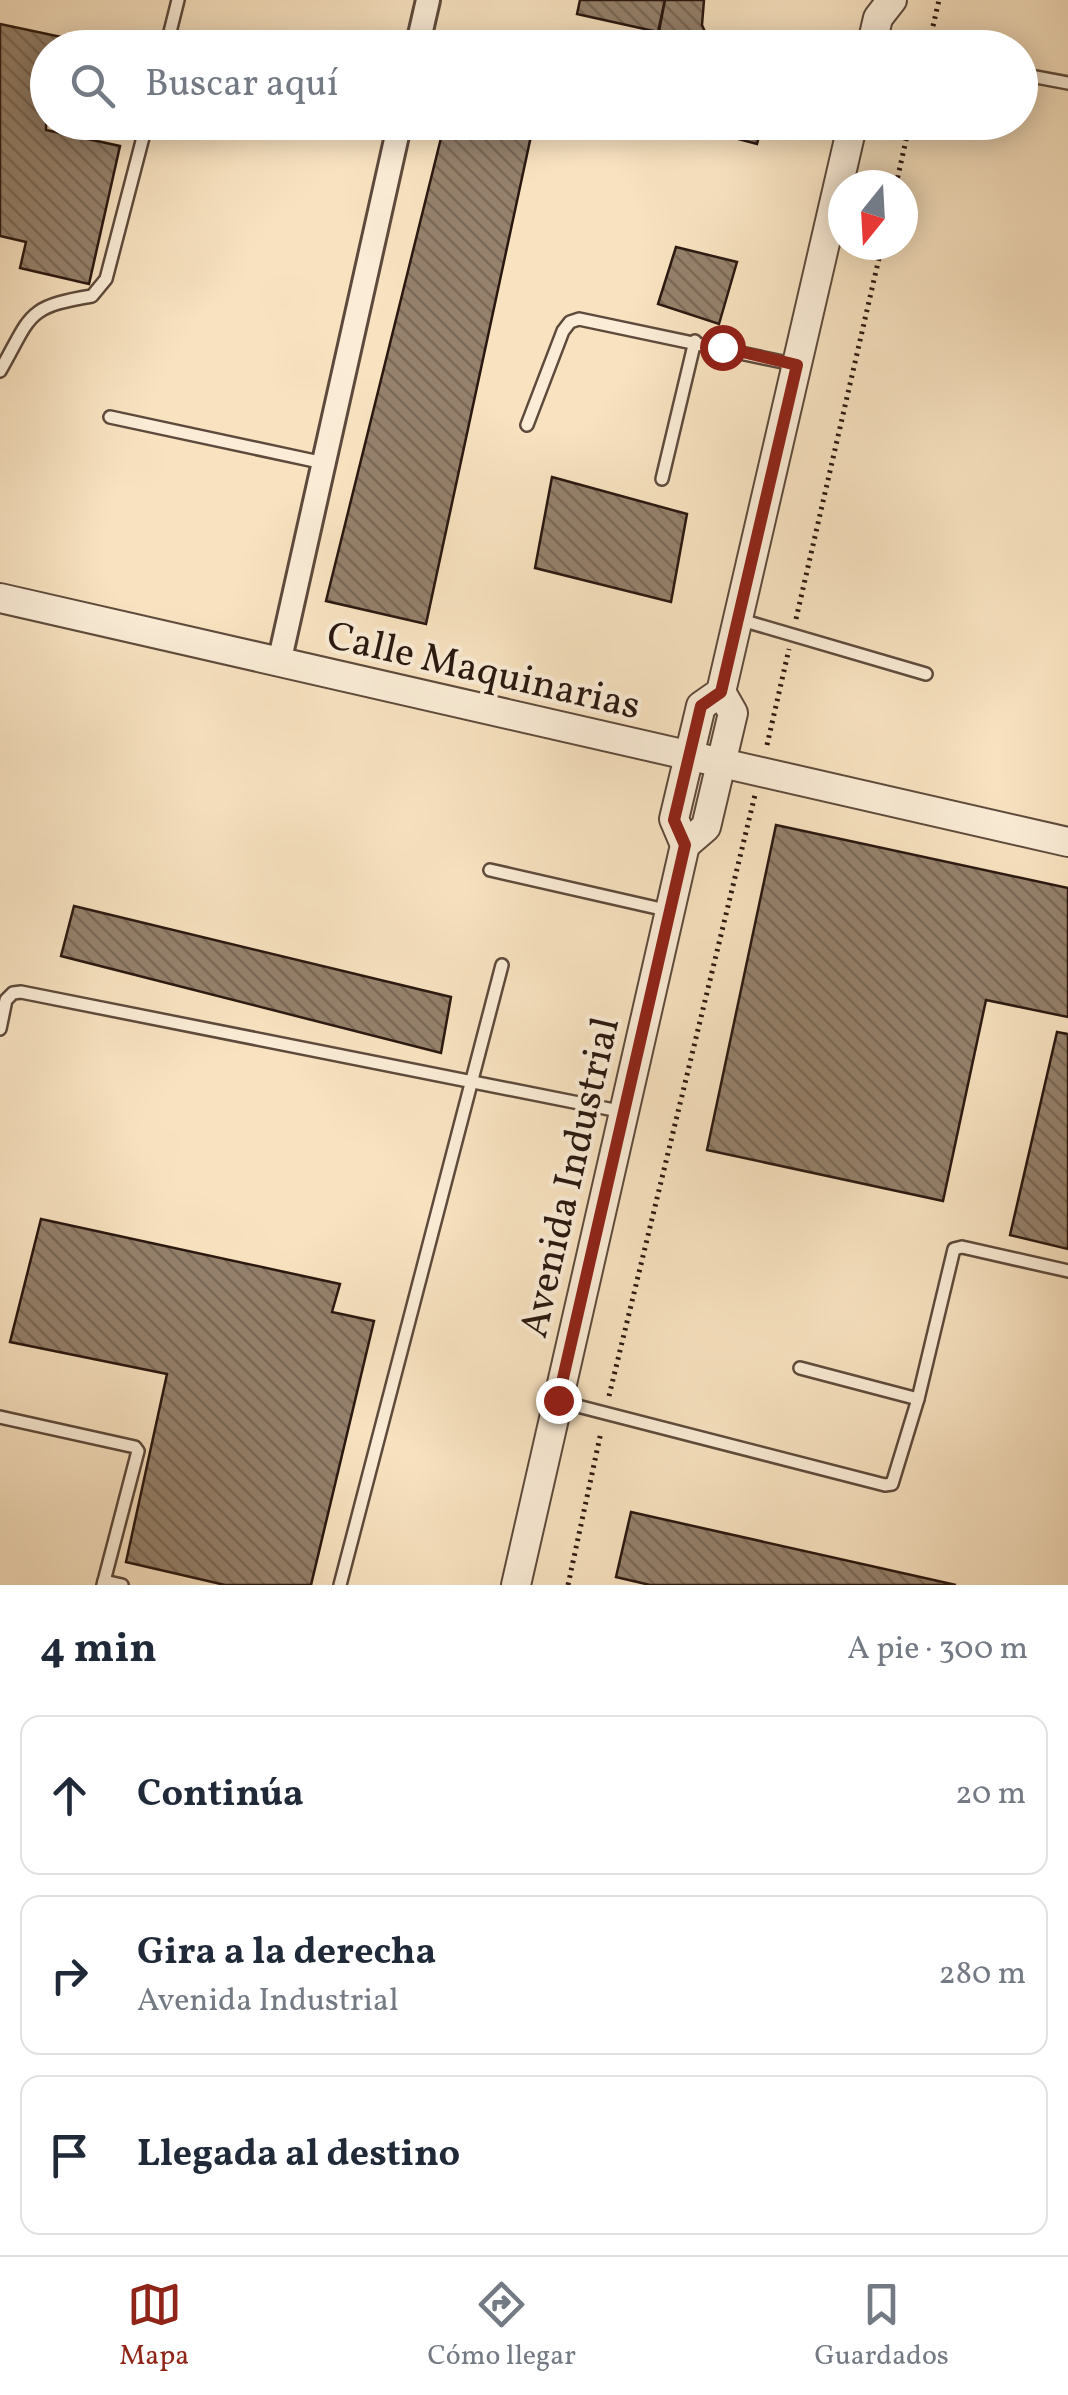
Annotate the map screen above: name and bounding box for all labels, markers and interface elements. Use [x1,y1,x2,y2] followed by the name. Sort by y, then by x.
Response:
[30,30,1038,140] search box
[65,58,120,113] icon: search
[145,59,338,112] text: Buscar aquí
[828,170,918,260] north arrow
[700,325,746,371] route start
[321,610,645,736] street label: Calle Maquinarias
[508,1012,636,1343] street label: Avenida Industrial
[536,1378,582,1424] route end
[40,1621,157,1680] text: 4 min
[847,1628,1028,1672] text: A pie · 300 m
[42,1768,97,1823] icon: ahead
[137,1769,304,1822] text: Continúa
[955,1773,1026,1817] text: 20 m
[137,1927,436,1980] text: Gira a la derecha
[42,1948,97,2003] icon: right
[939,1953,1026,1997] text: 280 m
[137,1980,398,2024] text: Avenida Industrial
[42,2128,97,2183] icon: arrive
[137,2129,460,2182] text: Llegada al destino
[119,2277,189,2376] tab: Mapa
[428,2277,576,2376] tab: Cómo llegar
[814,2277,949,2376] tab: Guardados

